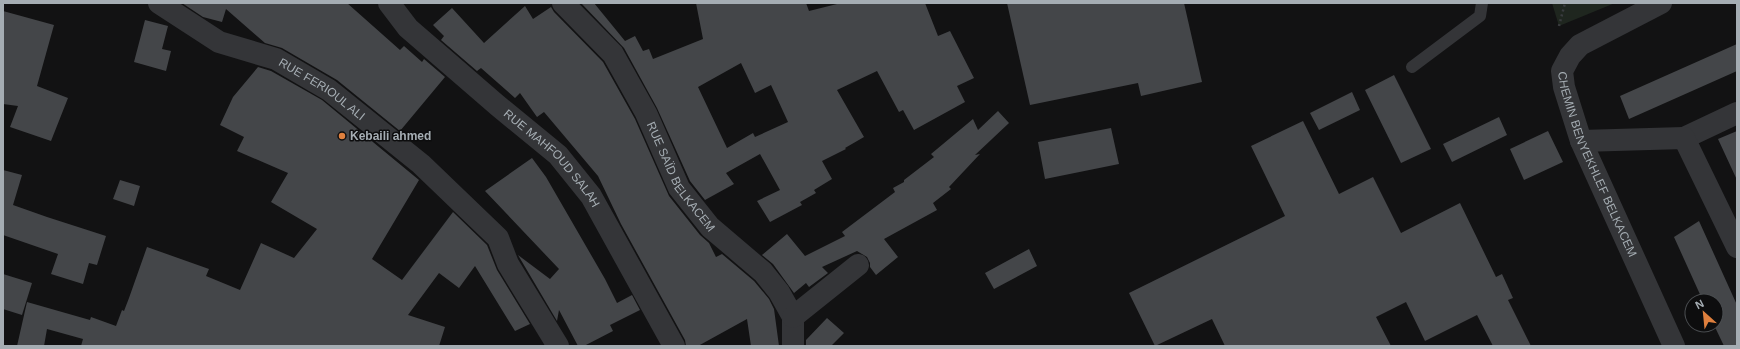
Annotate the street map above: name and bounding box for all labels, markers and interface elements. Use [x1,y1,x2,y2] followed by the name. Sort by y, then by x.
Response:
[276,55,368,123] street label: RUE FERIOUL ALI
[1555,71,1640,259] street label: CHEMIN BENYEKHLEF BELKACEM
[501,106,603,209] street label: RUE MAHFOUD SALAH
[644,120,718,234] street label: RUE SAÏD BELKACEM
[350,129,431,143] place label: Kebaili ahmed
[337,131,347,141] marker: Kebaili ahmed
[1684,293,1724,333] north arrow
[1693,297,1706,311] text: N

